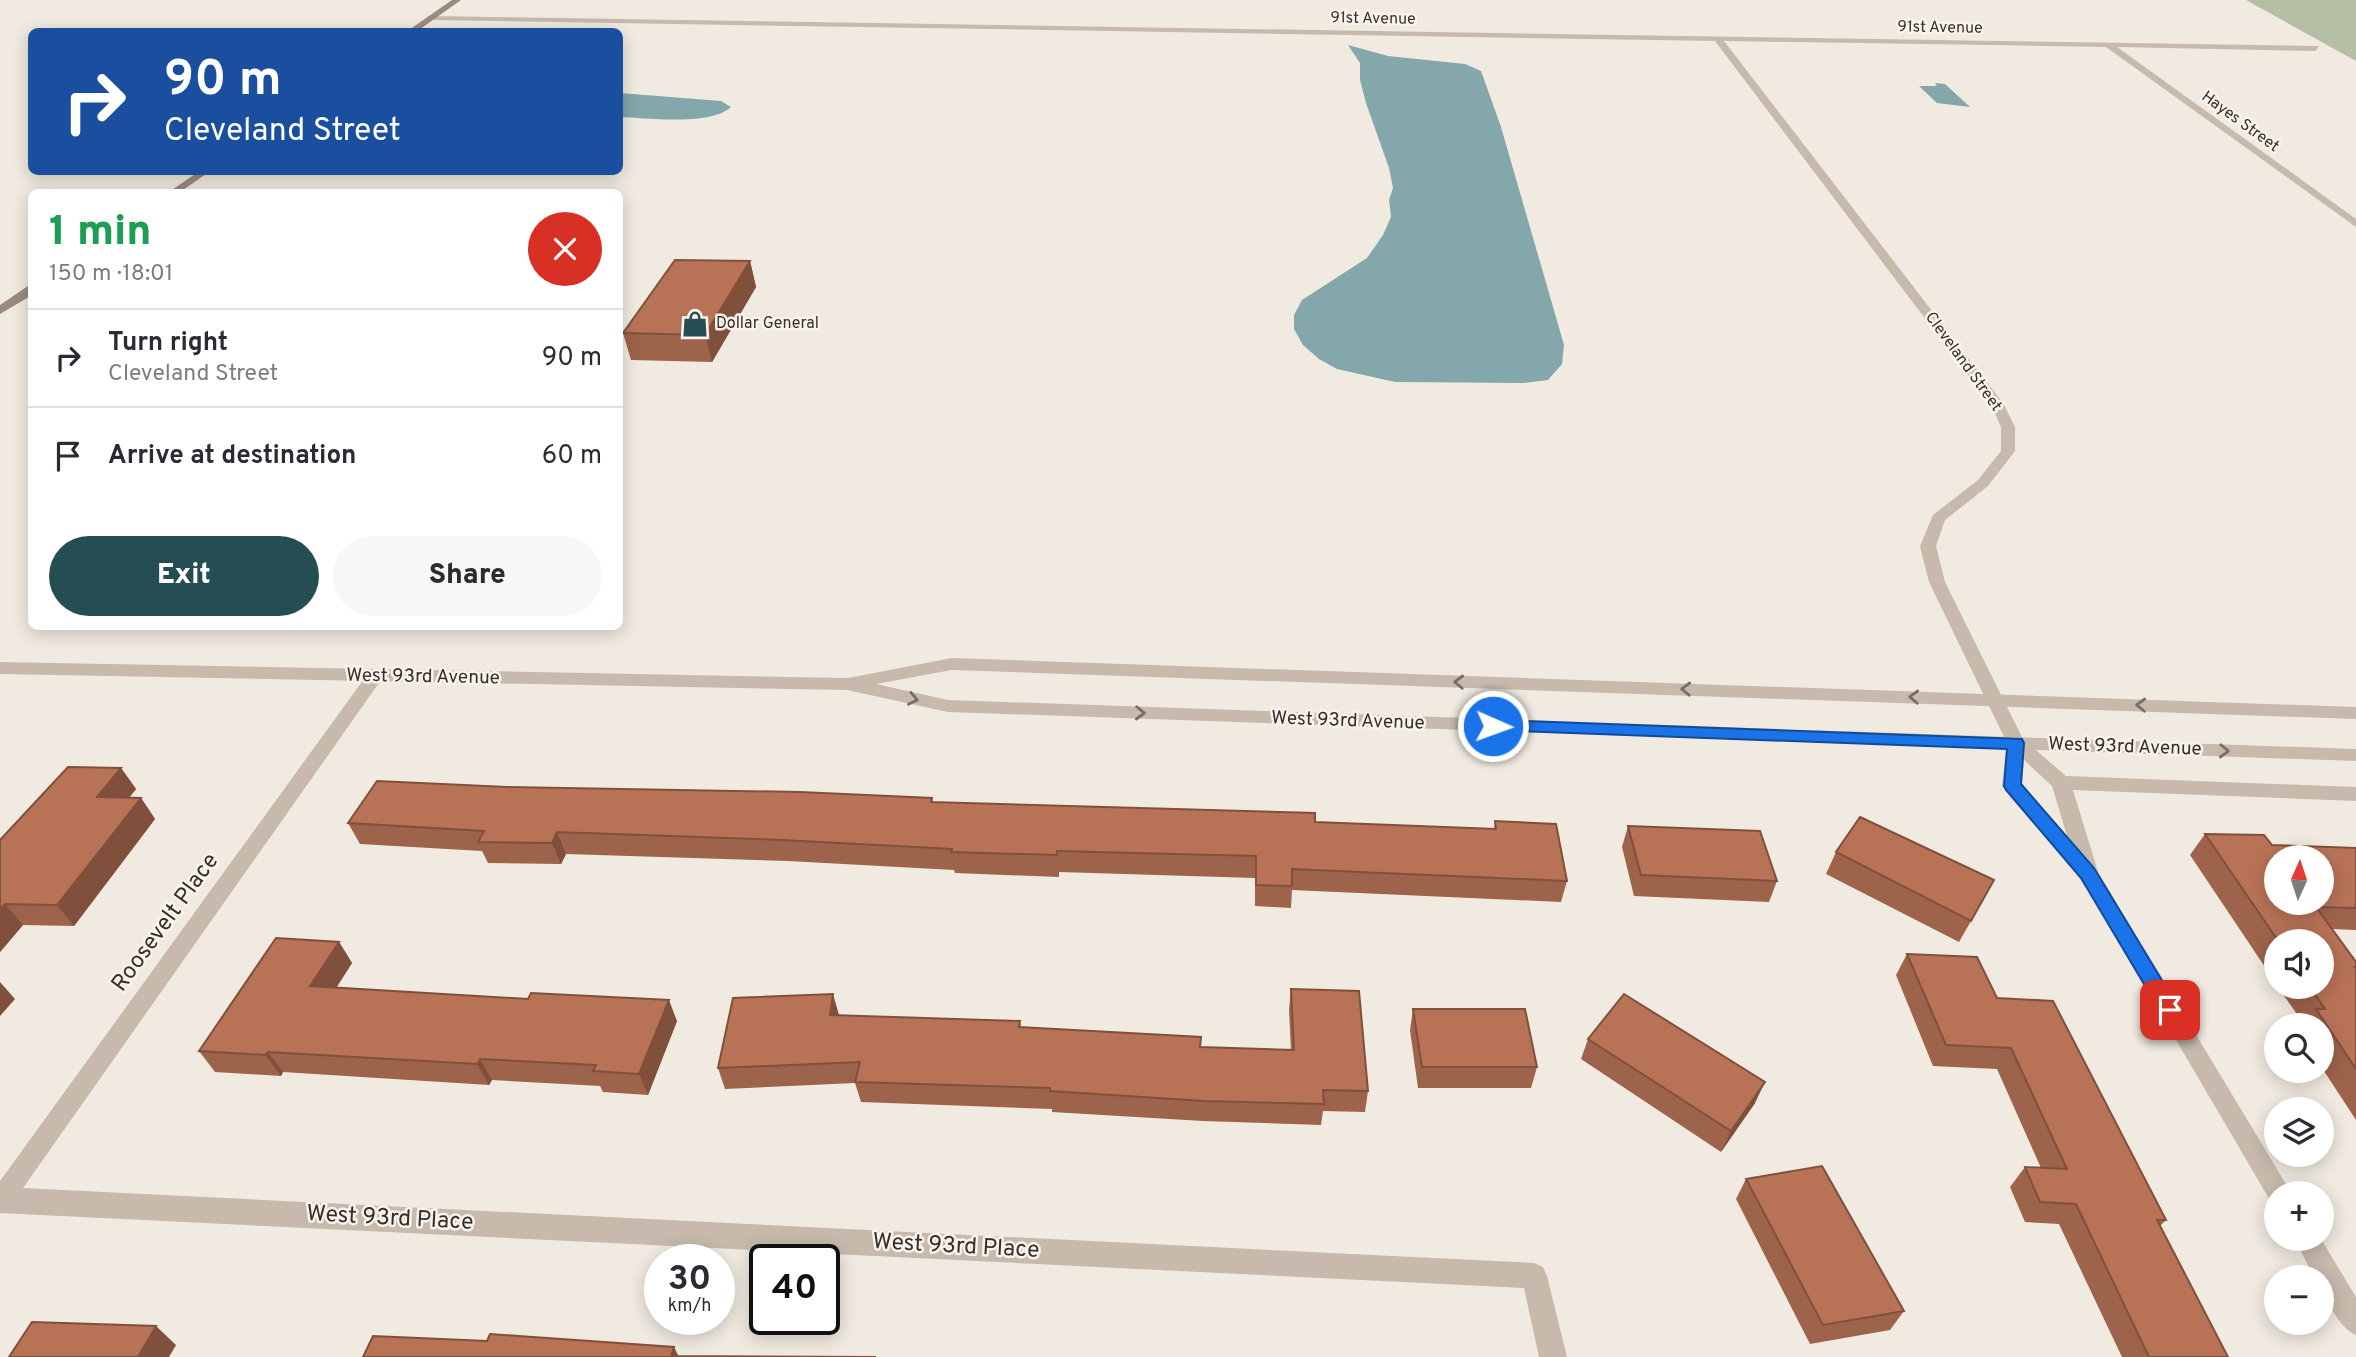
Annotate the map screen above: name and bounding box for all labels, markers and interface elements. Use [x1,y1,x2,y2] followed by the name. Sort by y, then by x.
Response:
[1330,8,1416,30] street label: 91st Avenue
[1897,17,1983,39] street label: 91st Avenue
[164,51,282,113] text: 90 m
[49,56,140,147] icon: right
[2197,87,2283,157] street label: Hayes Street
[164,112,401,152] text: Cleveland Street
[49,207,152,260] text: 1 min
[528,212,602,286] button: close
[49,260,173,289] text: 150 m · 18:01
[1920,308,2006,416] street label: Cleveland Street
[680,309,710,339] shop icon: Dollar General
[716,314,819,334] place label: Dollar General
[108,327,228,360] text: Turn right
[49,339,87,377] icon: right
[542,342,602,375] text: 90 m
[108,360,278,389] text: Cleveland Street
[49,437,87,475] icon: arrive
[108,440,356,473] text: Arrive at destination
[542,440,602,473] text: 60 m
[49,536,319,616] button: Exit
[333,536,602,616] button: Share
[346,664,500,690] street label: West 93rd Avenue
[1453,674,1464,689] one-way arrow
[1680,682,1691,697] one-way arrow
[1456,689,1530,763] position arrow
[1908,689,1919,704] one-way arrow
[907,690,919,705] one-way arrow
[2135,697,2146,712] one-way arrow
[1135,706,1146,721] one-way arrow
[1271,706,1425,736] street label: West 93rd Avenue
[2048,732,2202,762] street label: West 93rd Avenue
[2219,743,2230,758] one-way arrow
[2264,845,2334,915] north arrow
[2264,845,2334,1335] map controls
[106,848,226,998] street label: Roosevelt Place
[2264,929,2334,999] button: sound
[2140,980,2200,1040] pin
[2151,991,2189,1029] icon: arrive
[2264,1013,2334,1083] button: search
[2264,1097,2334,1167] button: layers
[2264,1181,2334,1251] button: +
[306,1200,474,1238] street label: West 93rd Place
[872,1228,1040,1266] street label: West 93rd Place
[749,1244,840,1335] speed limit sign: 40
[668,1258,711,1302] text: 30
[2264,1265,2334,1335] button: −
[668,1295,711,1318] text: km/h

